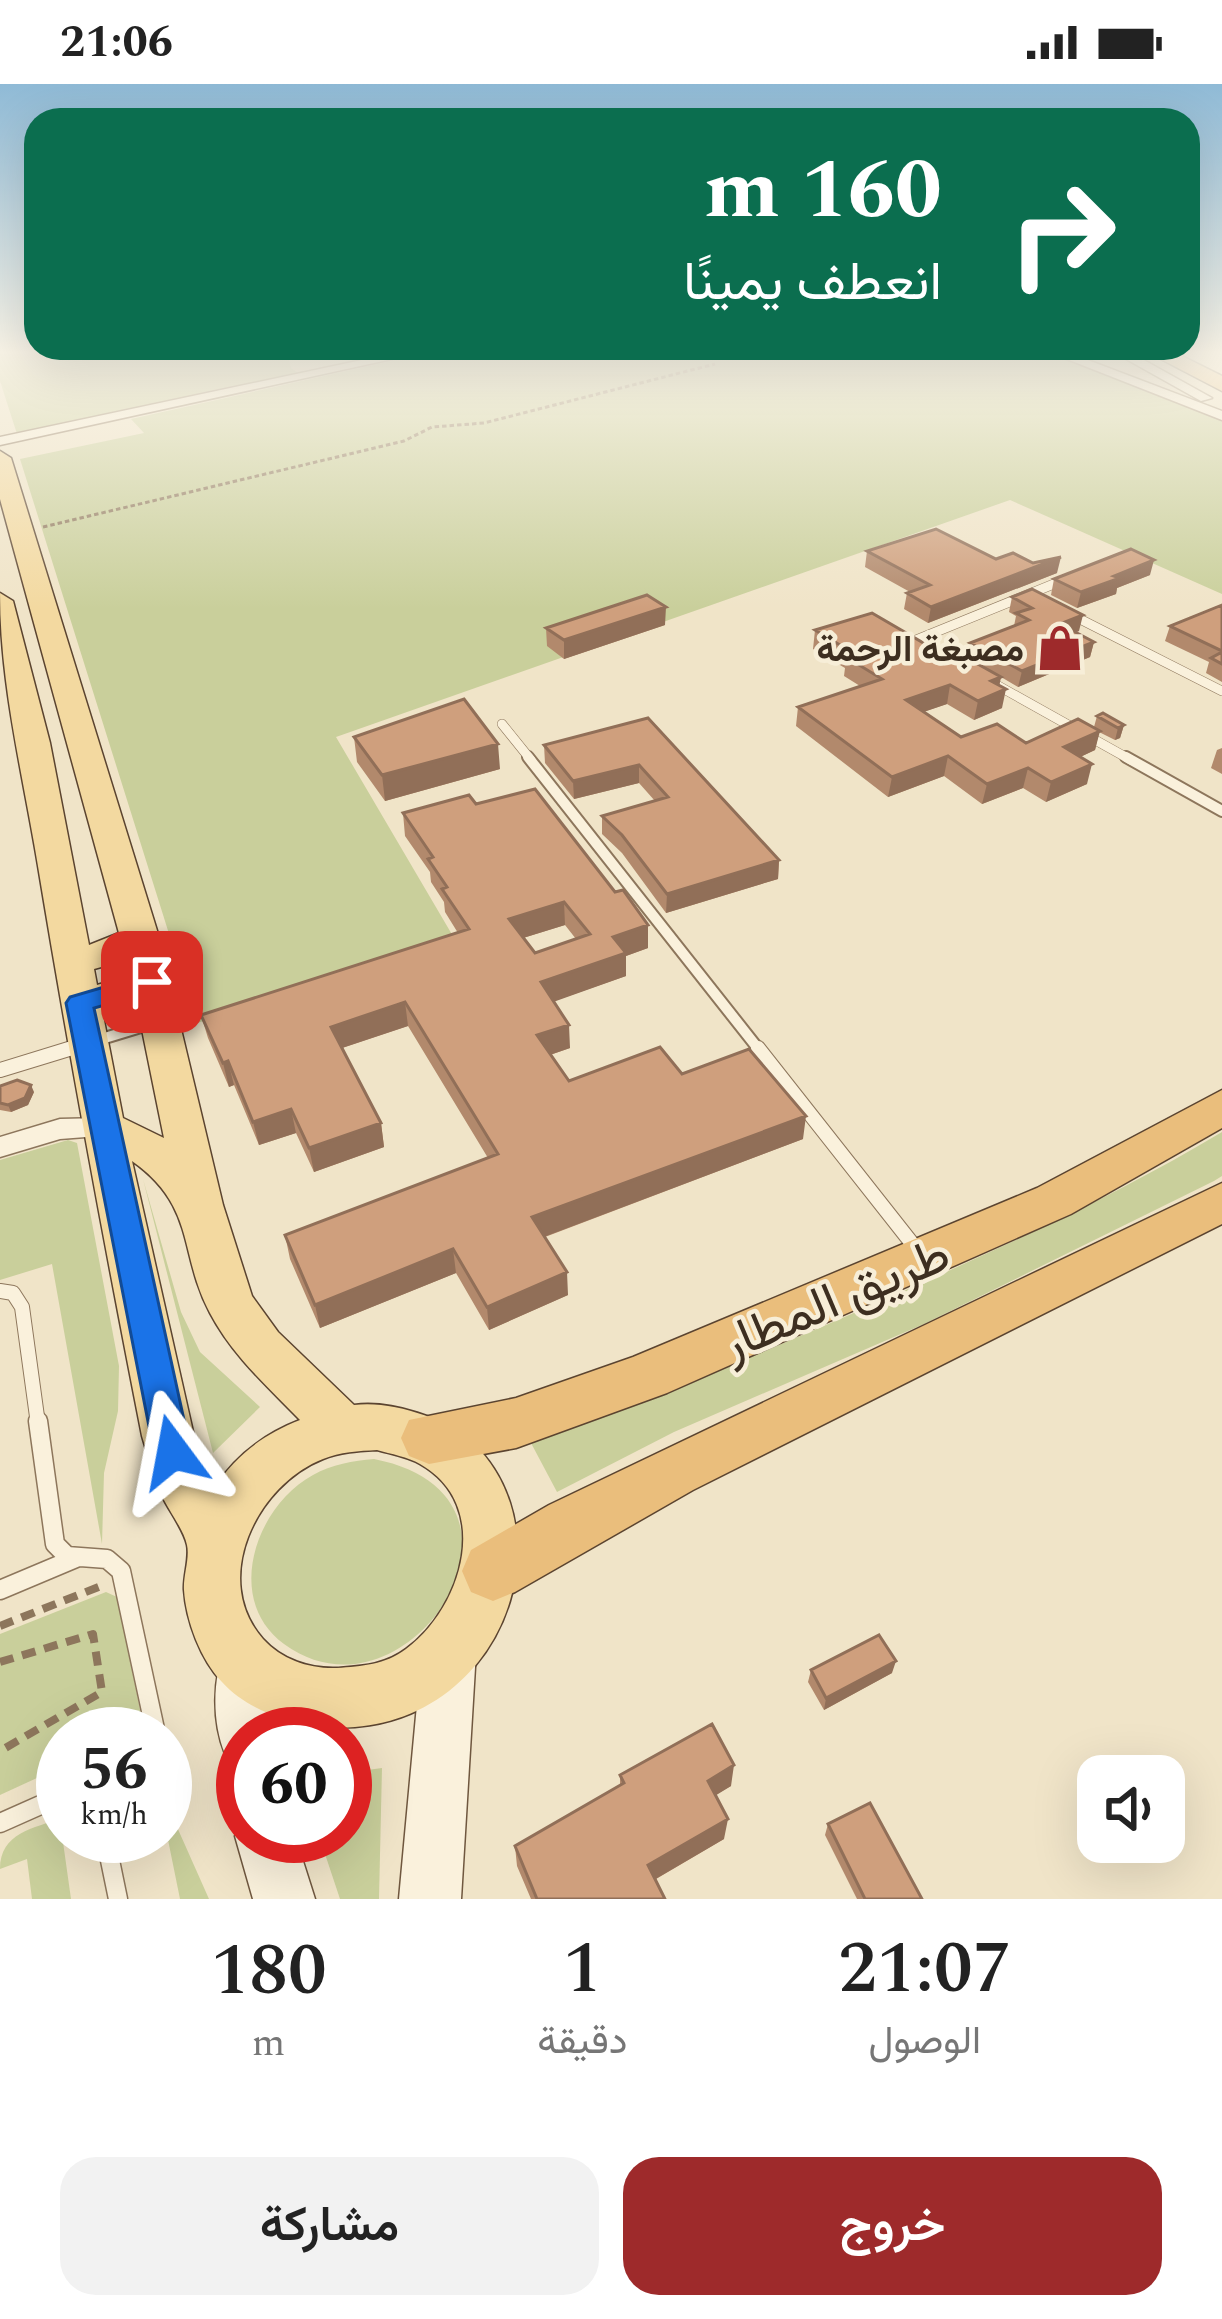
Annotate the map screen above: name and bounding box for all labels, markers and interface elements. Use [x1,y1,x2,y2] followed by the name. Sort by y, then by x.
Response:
[60,8,173,77] text: 21:06
[704,127,942,255] text: 160 m
[984,156,1140,312] icon: right
[683,242,942,324] text: انعطف يمينًا
[816,623,1024,678] place label: مصبغة الرحمة
[1035,623,1085,673] shop icon: مصبغة الرحمة
[101,931,203,1033] pin
[119,949,185,1015] icon: arrive
[709,1217,963,1383] street label: طريق المطار
[110,1389,236,1515] position arrow
[216,1707,372,1863] speed limit sign: 60
[80,1724,148,1816] text: 56
[1077,1755,1185,1863] map controls
[1077,1755,1185,1863] button: sound
[80,1792,148,1838] text: km/h
[563,1915,602,2024] text: 1
[838,1915,1011,2024] text: 21:07
[211,1917,327,2026] text: 180
[537,2012,627,2071] text: دقيقة
[868,2012,981,2071] text: الوصول
[252,2014,285,2073] text: m
[60,2157,599,2295] button: مشاركة
[623,2157,1162,2295] button: خروج

